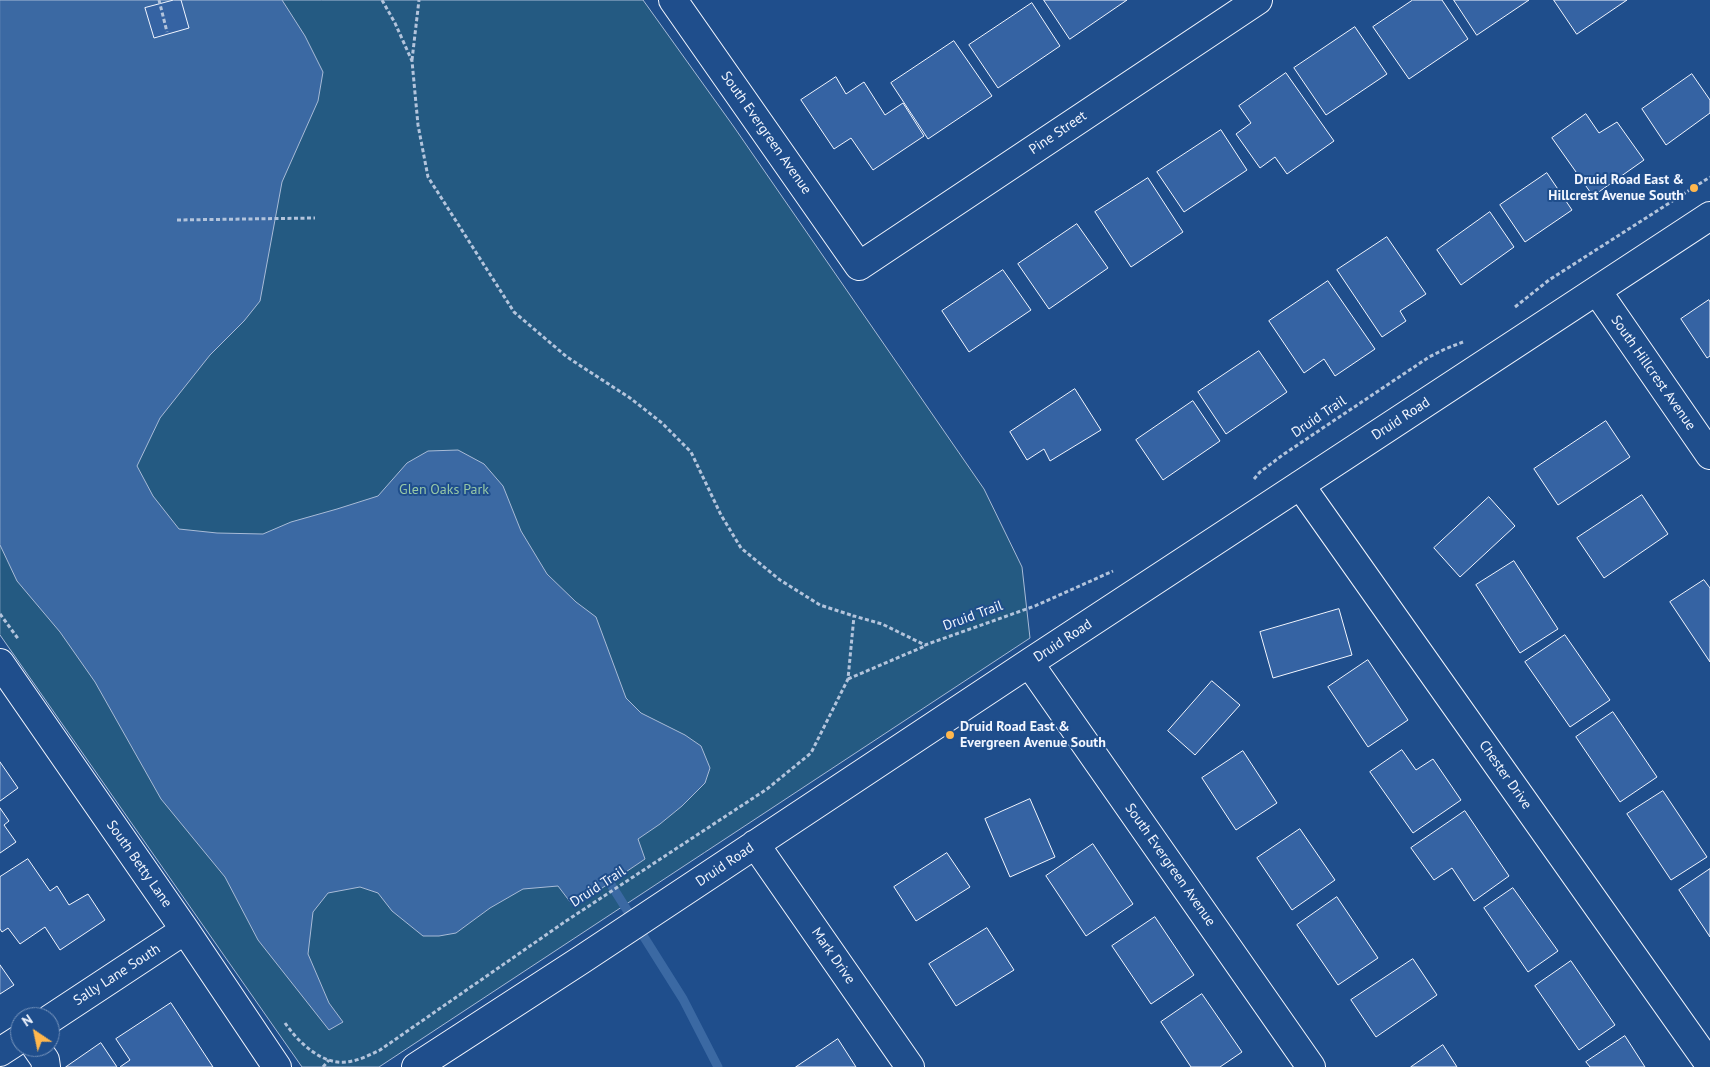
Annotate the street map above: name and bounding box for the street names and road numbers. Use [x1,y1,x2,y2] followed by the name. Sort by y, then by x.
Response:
[717,68,815,198] street label: South Evergreen Avenue
[1026,108,1090,158] street label: Pine Street
[1607,312,1699,434] street label: South Hillcrest Avenue
[1288,393,1350,441] street label: Druid Trail
[1369,394,1433,444] street label: Druid Road
[941,597,1005,635] street label: Druid Trail
[1031,616,1095,666] street label: Druid Road
[1475,737,1535,813] street label: Chester Drive
[1121,800,1219,930] street label: South Evergreen Avenue
[103,817,175,911] street label: South Betty Lane
[693,840,757,890] street label: Druid Road
[567,863,629,911] street label: Druid Trail
[808,925,858,987] street label: Mark Drive
[70,941,164,1009] street label: Sally Lane South

